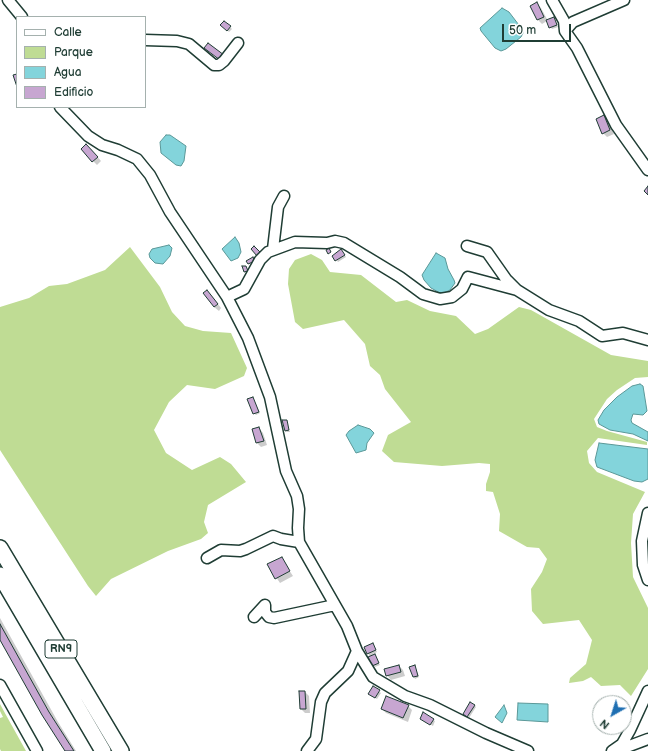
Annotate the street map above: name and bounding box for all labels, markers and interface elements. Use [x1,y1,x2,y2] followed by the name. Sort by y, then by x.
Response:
[16,16,146,108] legend
[504,16,573,42] scale bar
[509,23,536,38] text: 50 m
[54,25,82,40] text: Calle
[54,45,93,60] text: Parque
[54,65,82,80] text: Agua
[54,85,93,100] text: Edificio
[45,640,77,658] road number: RN9
[592,695,632,735] north arrow
[597,716,612,732] text: N

